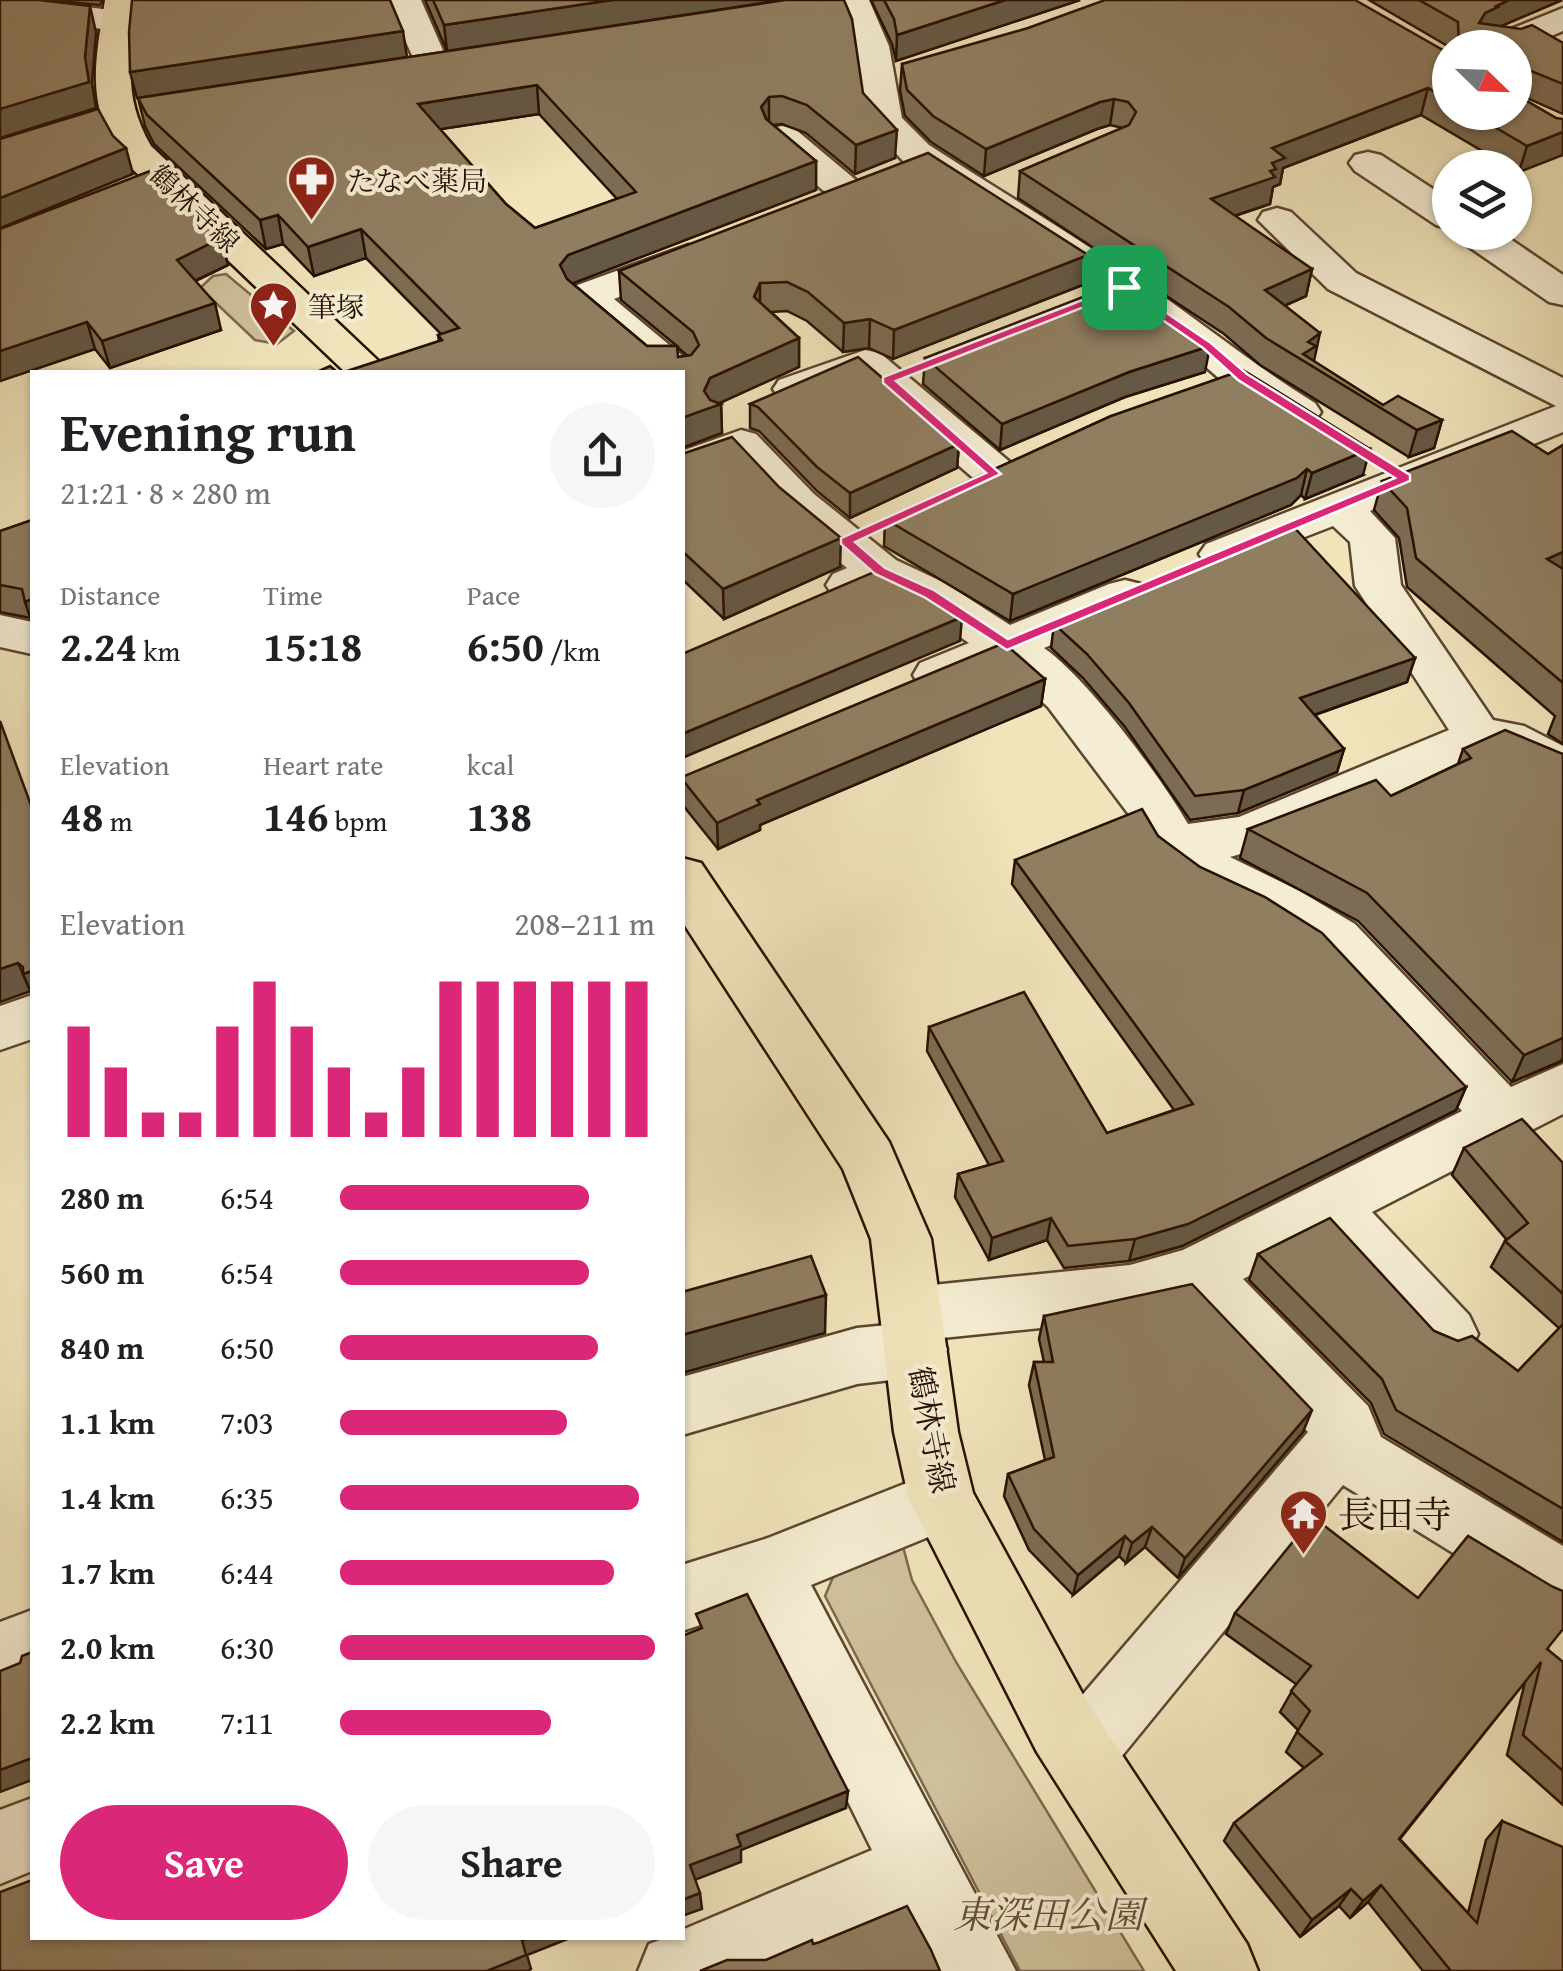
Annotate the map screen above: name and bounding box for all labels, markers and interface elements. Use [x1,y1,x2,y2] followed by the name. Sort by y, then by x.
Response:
[1432,30,1532,130] north arrow
[1432,30,1532,250] map controls
[1432,150,1532,250] button: layers
[140,154,250,262] street label: 鶴林寺線
[286,154,338,222] pharmacy icon: たなべ薬局
[347,160,487,201] place label: たなべ薬局
[1082,245,1167,330] pin
[1097,260,1152,315] icon: arrive
[247,280,299,348] place icon: 筆塚
[308,286,364,327] place label: 筆塚
[60,391,356,471] text: Evening run
[550,403,655,508] button: share
[60,469,271,516] text: 21:21 · 8 × 280 m
[60,574,160,615] text: Distance
[263,574,323,615] text: Time
[467,574,521,615] text: Pace
[60,615,137,676] text: 2.24
[263,615,362,676] text: 15:18
[467,615,544,676] text: 6:50
[137,630,180,671] text: km
[544,630,600,671] text: /km
[60,744,170,785] text: Elevation
[263,744,383,785] text: Heart rate
[467,744,514,785] text: kcal
[60,785,104,846] text: 48
[263,785,329,846] text: 146
[467,785,532,846] text: 138
[104,800,133,841] text: m
[329,800,387,841] text: bpm
[60,900,185,947] text: Elevation
[514,900,655,947] text: 208–211 m
[60,1174,144,1221] text: 280 m
[220,1174,274,1221] text: 6:54
[60,1249,144,1296] text: 560 m
[220,1249,274,1296] text: 6:54
[60,1324,144,1371] text: 840 m
[220,1324,274,1371] text: 6:50
[897,1363,967,1497] street label: 鶴林寺線
[60,1399,155,1446] text: 1.1 km
[220,1399,274,1446] text: 7:03
[60,1474,155,1521] text: 1.4 km
[220,1474,274,1521] text: 6:35
[1338,1486,1452,1542] place label: 長田寺
[1277,1488,1329,1556] temple icon: 長田寺
[60,1549,155,1596] text: 1.7 km
[220,1549,274,1596] text: 6:44
[60,1624,155,1671] text: 2.0 km
[220,1624,274,1671] text: 6:30
[60,1699,155,1746] text: 2.2 km
[220,1699,274,1746] text: 7:11
[60,1805,348,1920] button: Save
[368,1805,655,1920] button: Share
[953,1886,1149,1942] park label: 東深田公園

